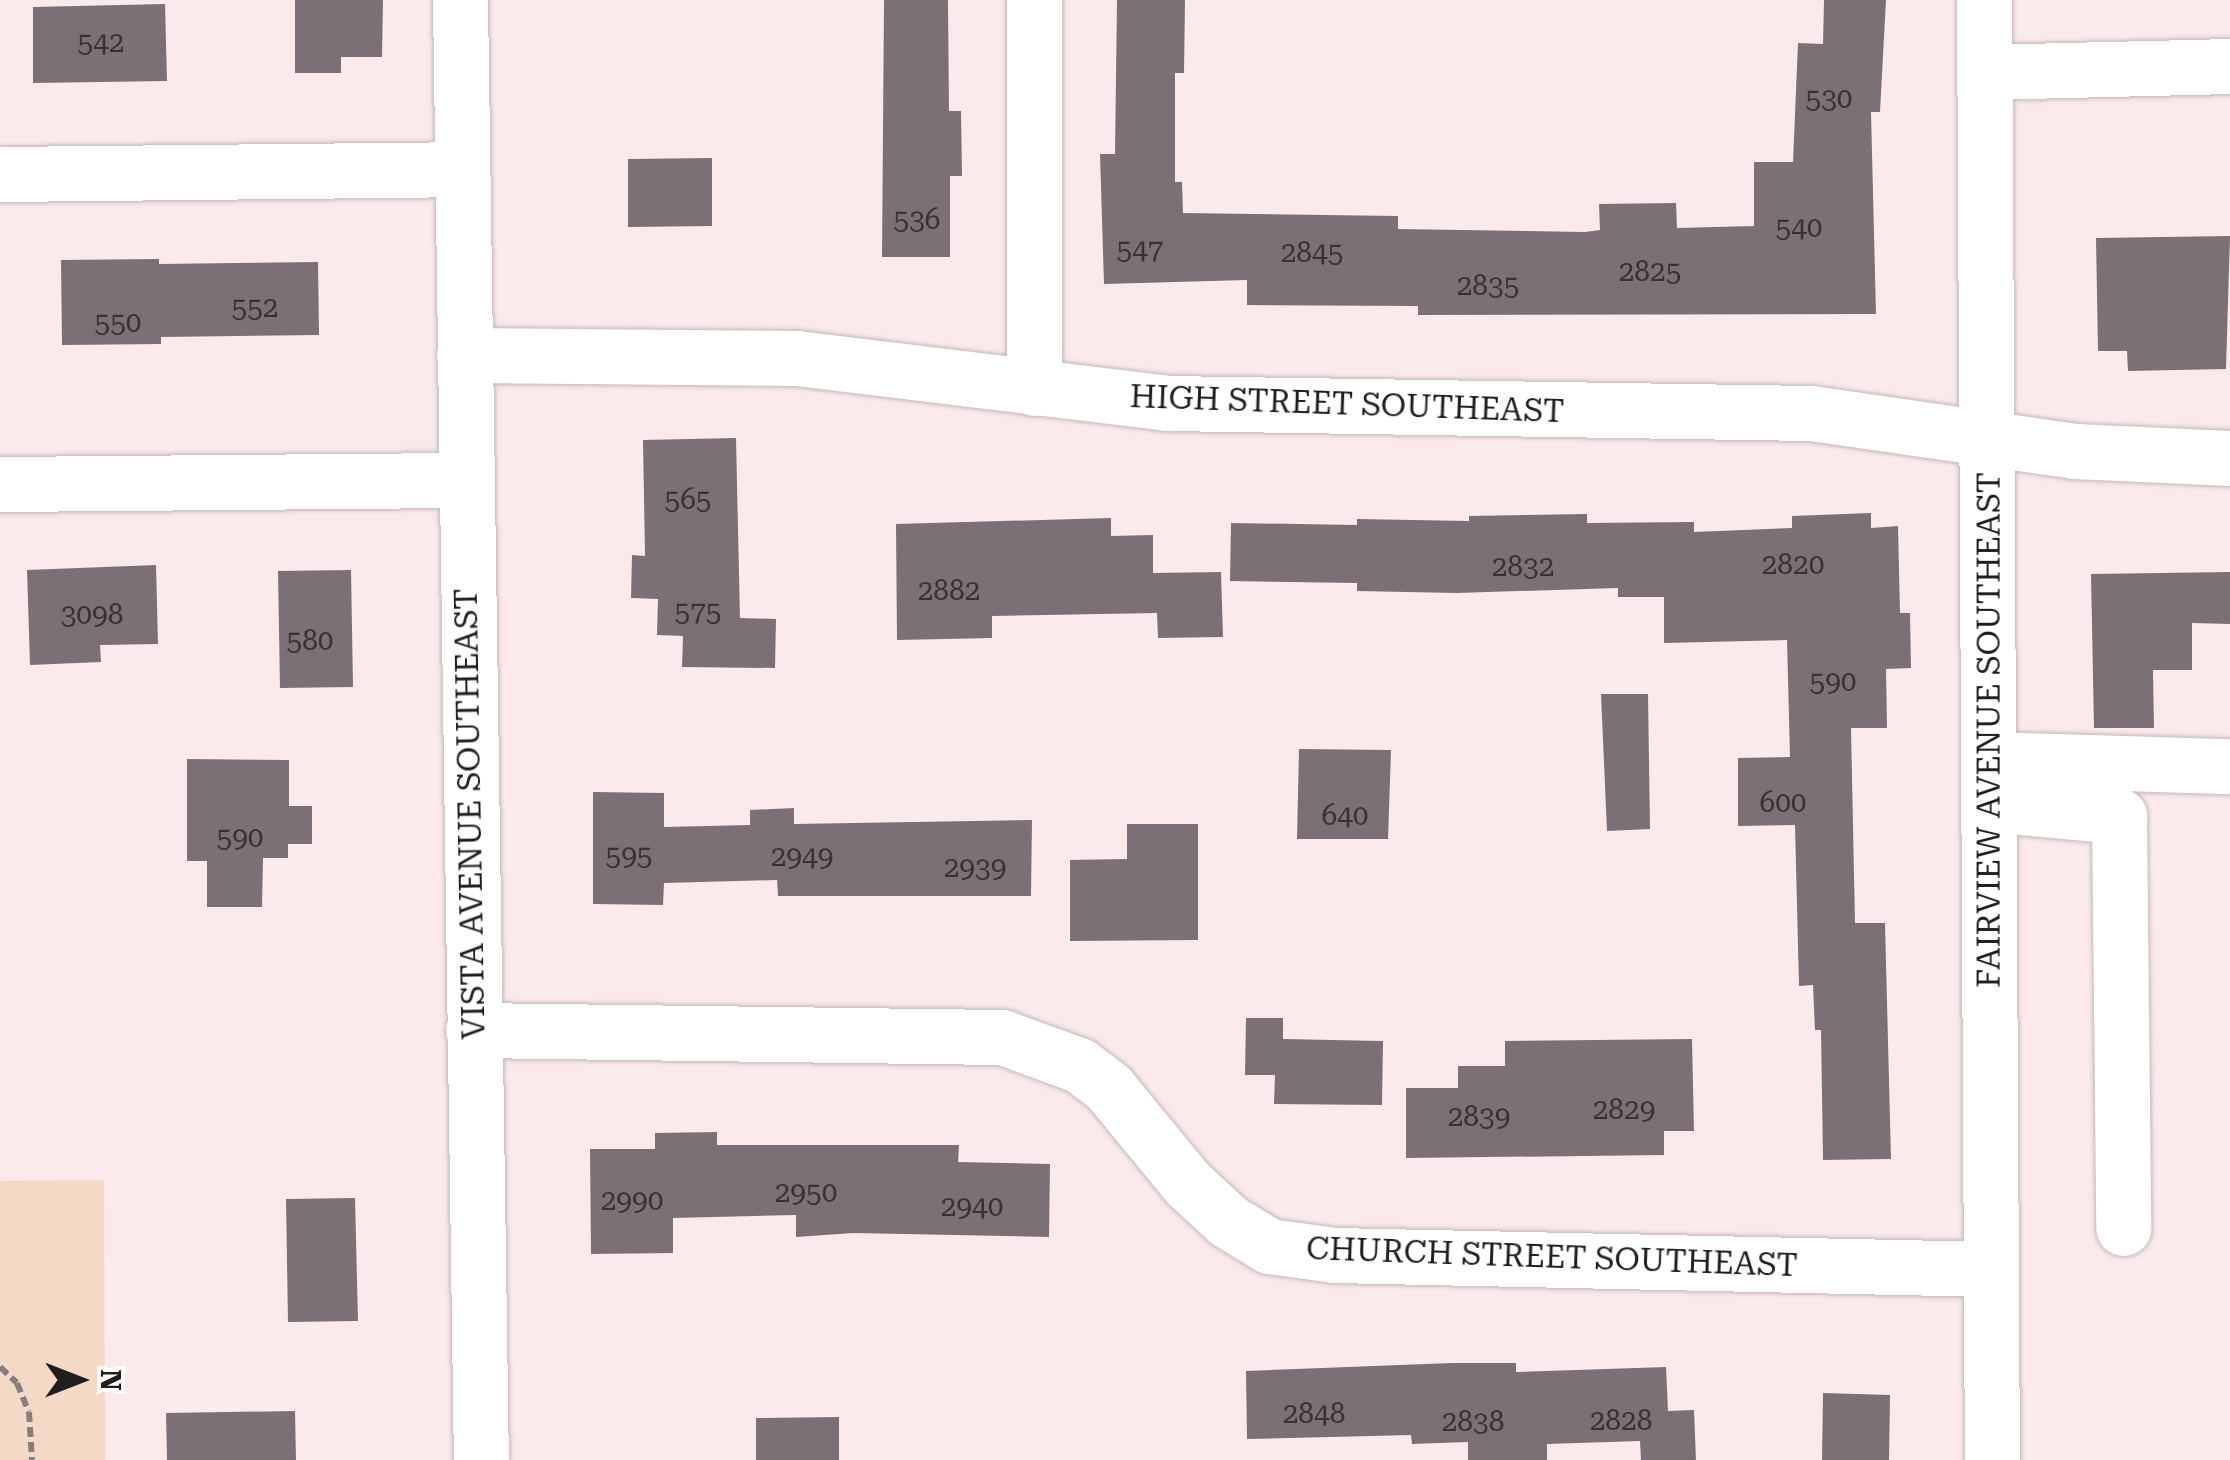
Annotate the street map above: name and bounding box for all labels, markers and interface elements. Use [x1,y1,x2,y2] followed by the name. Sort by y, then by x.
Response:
[77,26,125,60] house number: 542
[1805,82,1853,116] house number: 530
[893,203,941,237] house number: 536
[1775,211,1823,245] house number: 540
[1116,233,1164,267] house number: 547
[1281,236,1343,270] house number: 2845
[1619,255,1681,289] house number: 2825
[1457,269,1519,303] house number: 2835
[231,291,279,325] house number: 552
[94,306,142,340] house number: 550
[1129,377,1565,431] street label: HIGH STREET SOUTHEAST
[1970,472,2008,988] street label: FAIRVIEW AVENUE SOUTHEAST
[664,483,712,517] house number: 565
[1762,548,1824,582] house number: 2820
[1492,550,1554,584] house number: 2832
[918,574,980,608] house number: 2882
[447,588,493,1040] street label: VISTA AVENUE SOUTHEAST
[674,595,722,629] house number: 575
[61,598,123,632] house number: 3098
[286,624,334,658] house number: 580
[1809,665,1857,699] house number: 590
[1759,786,1807,820] house number: 600
[1321,799,1369,833] house number: 640
[216,821,264,855] house number: 590
[605,839,653,873] house number: 595
[771,840,833,874] house number: 2949
[944,851,1006,885] house number: 2939
[1593,1093,1655,1127] house number: 2829
[1448,1100,1510,1134] house number: 2839
[775,1176,837,1210] house number: 2950
[601,1184,663,1218] house number: 2990
[941,1190,1003,1224] house number: 2940
[1306,1229,1798,1285] street label: CHURCH STREET SOUTHEAST
[30,1330,130,1430] north arrow
[94,1369,127,1391] text: N
[1283,1397,1345,1431] house number: 2848
[1590,1404,1652,1438] house number: 2828
[1442,1405,1504,1439] house number: 2838

